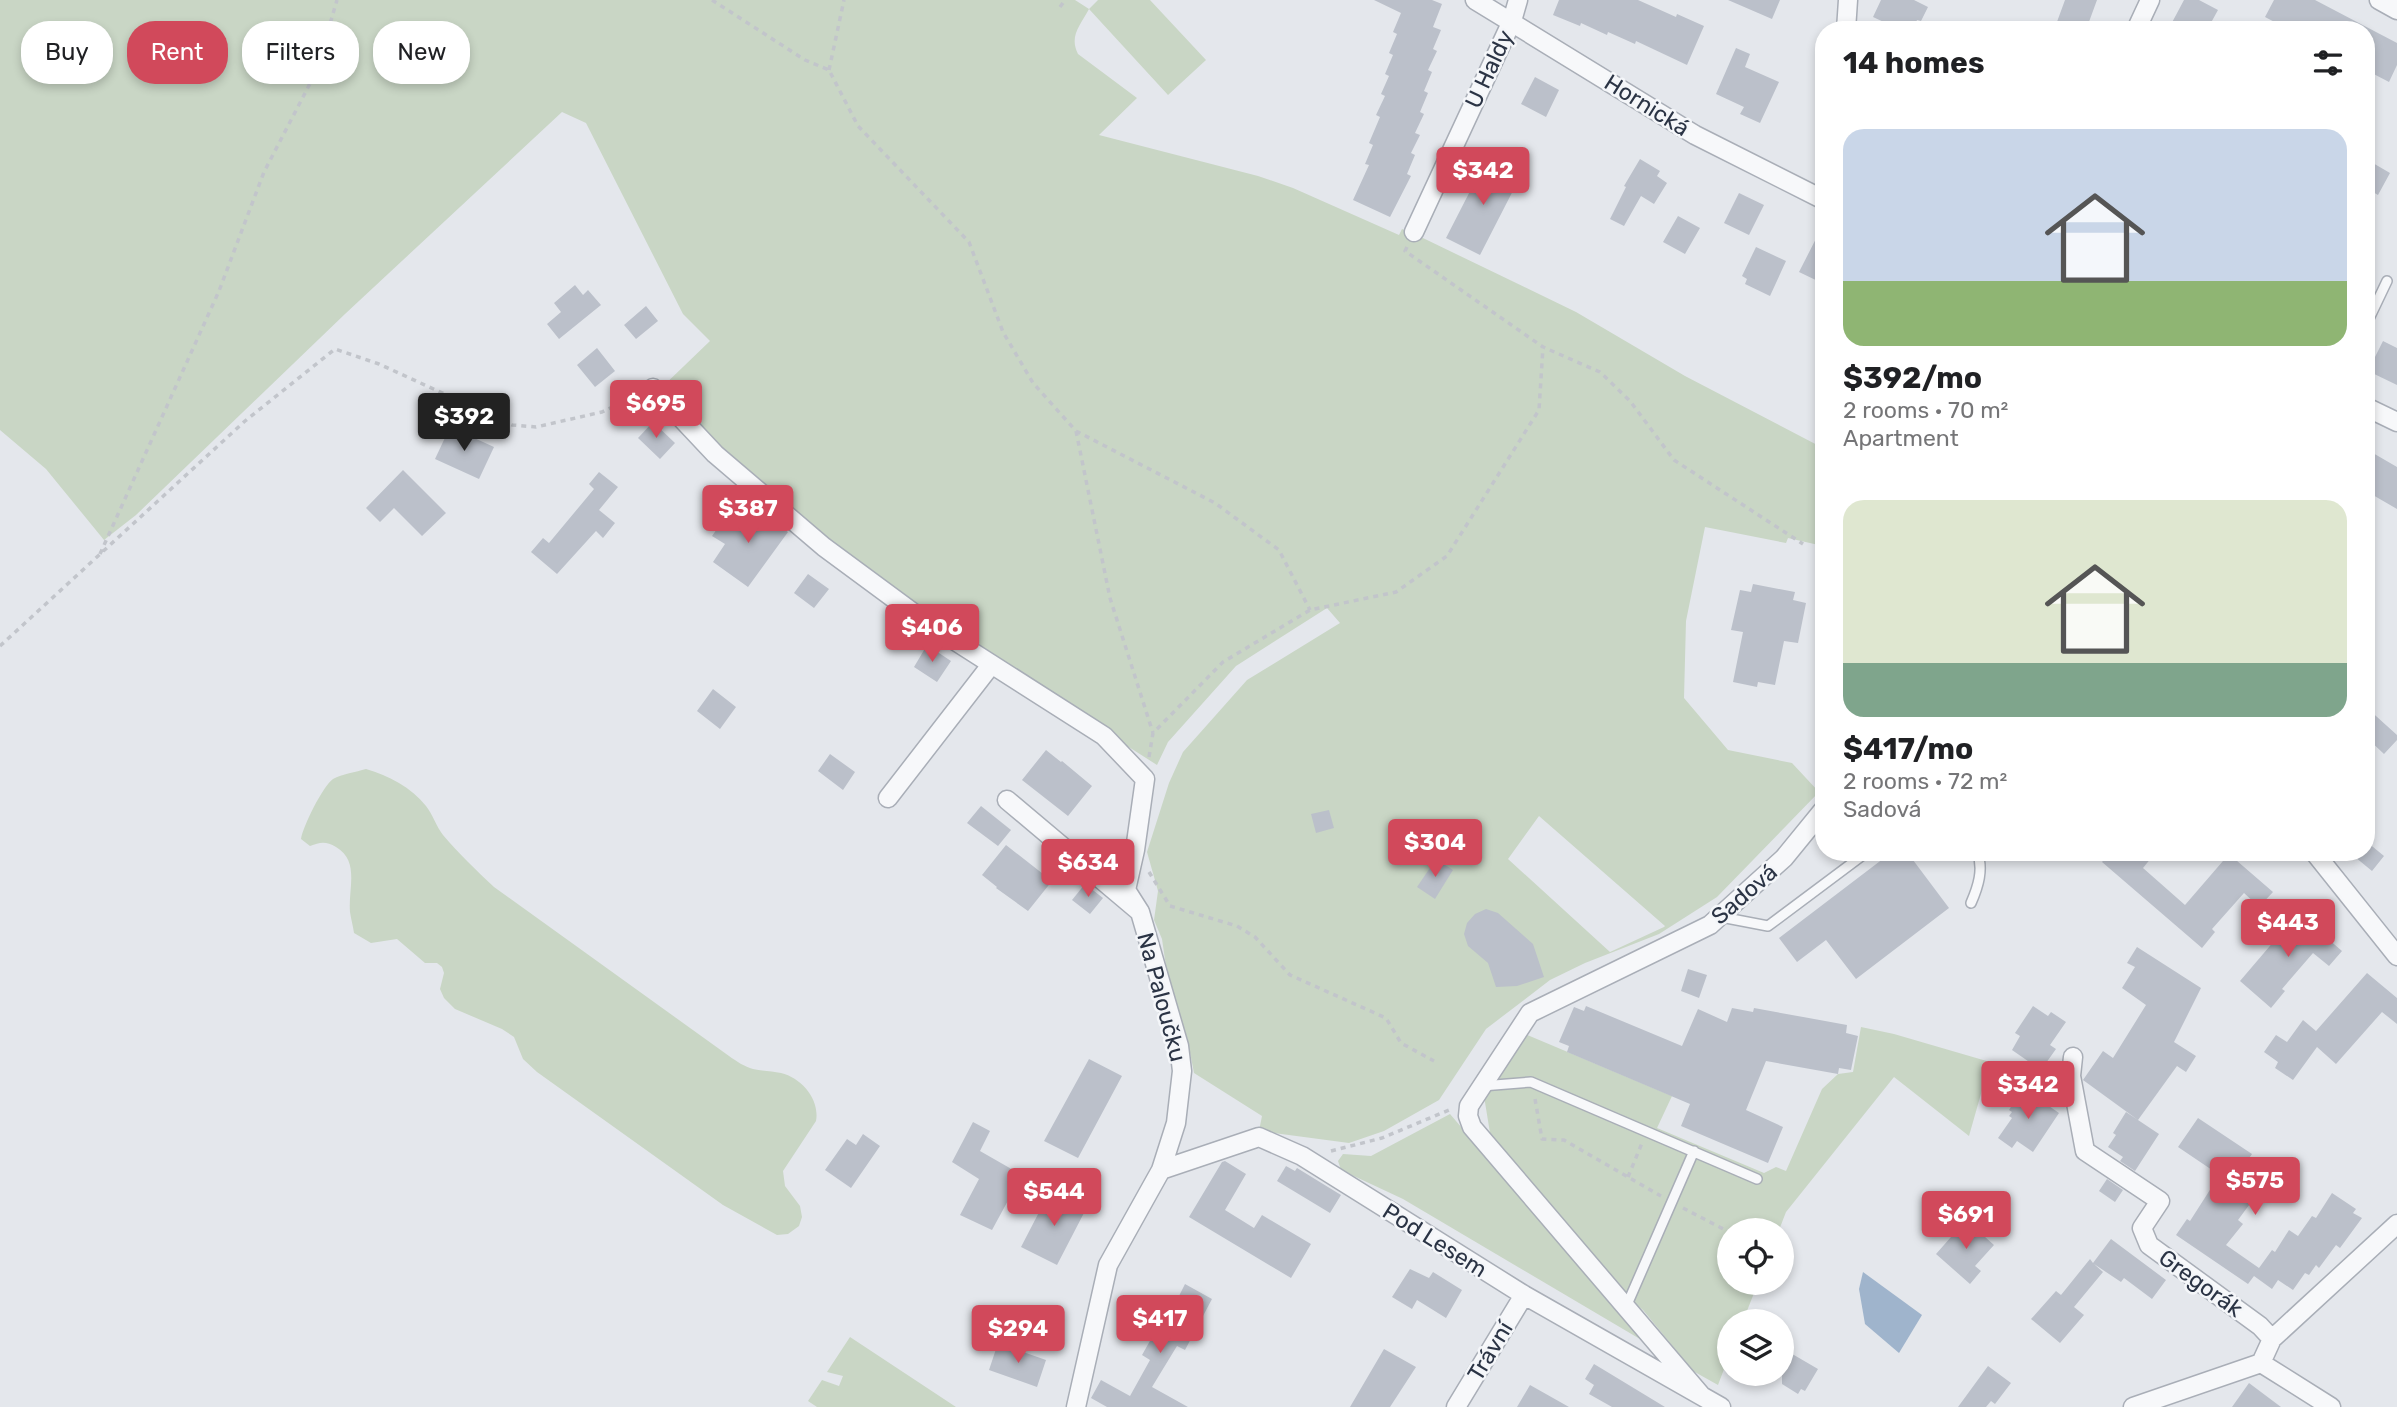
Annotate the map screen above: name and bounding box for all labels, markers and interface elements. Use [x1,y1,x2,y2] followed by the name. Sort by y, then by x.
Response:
[21,21,113,84] chip: Buy
[127,21,228,84] chip: Rent
[242,21,359,84] chip: Filters
[373,21,470,84] chip: New
[1459,25,1519,112] street label: U Haldy
[2309,44,2347,82] icon: filters
[1843,45,1985,81] text: 14 homes
[1599,68,1695,142] street label: Hornická
[1442,148,1524,207] pin: $342
[1452,156,1514,184] text: $342
[2032,175,2158,301] icon: home
[1843,360,1982,396] text: $392/mo
[615,380,697,440] pin: $695
[626,389,686,417] text: $695
[423,393,505,453] pin: $392
[1843,396,2008,424] text: 2 rooms · 70 m²
[434,402,494,430] text: $392
[1843,424,1959,452] text: Apartment
[707,486,789,545] pin: $387
[718,494,778,522] text: $387
[2032,546,2158,672] icon: home
[891,604,973,664] pin: $406
[901,613,963,641] text: $406
[1843,731,1973,767] text: $417/mo
[1843,767,2007,795] text: 2 rooms · 72 m²
[1843,795,1921,823] text: Sadová
[1394,820,1476,879] pin: $304
[1404,828,1466,856] text: $304
[1047,839,1129,899] pin: $634
[1057,848,1119,876] text: $634
[1705,858,1783,930] street label: Sadová
[2247,900,2329,959] pin: $443
[2257,908,2319,936] text: $443
[1131,929,1193,1065] street label: Na Paloučku
[1987,1062,2069,1121] pin: $342
[1997,1070,2059,1098] text: $342
[2214,1158,2296,1217] pin: $575
[2226,1166,2284,1194] text: $575
[1013,1168,1095,1228] pin: $544
[1023,1177,1085,1205] text: $544
[1925,1192,2007,1251] pin: $691
[1378,1197,1492,1283] street label: Pod Lesem
[1938,1200,1994,1228] text: $691
[1717,1218,1794,1386] map controls
[1717,1218,1794,1295] button: locate
[2153,1243,2249,1323] street label: Gregorák
[1119,1296,1201,1355] pin: $417
[1132,1304,1188,1332] text: $417
[977,1306,1059,1365] pin: $294
[1717,1309,1794,1386] button: layers
[988,1314,1048,1342] text: $294
[1461,1315,1519,1386] street label: Trávní

